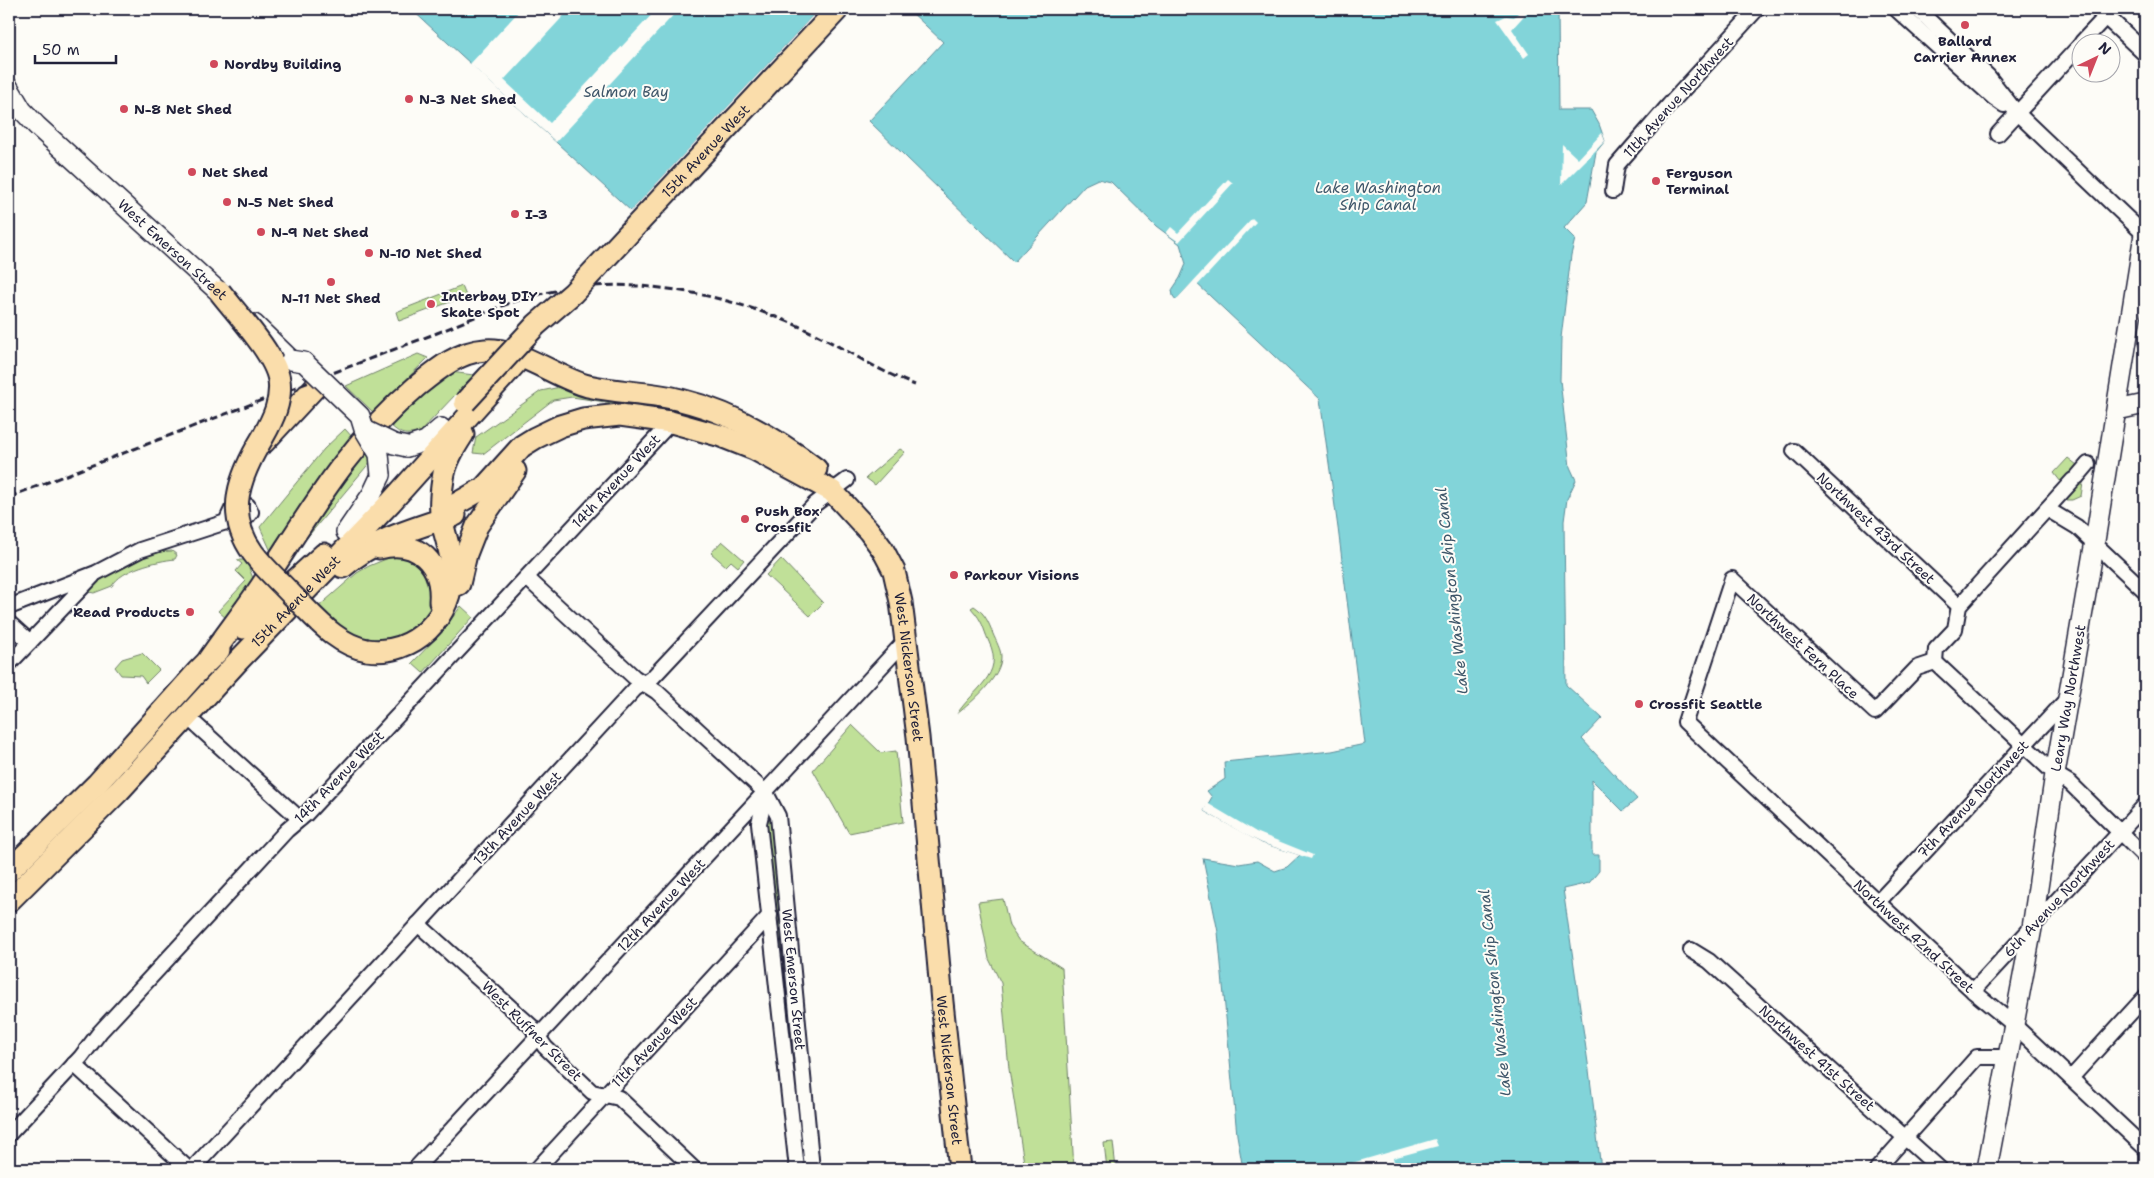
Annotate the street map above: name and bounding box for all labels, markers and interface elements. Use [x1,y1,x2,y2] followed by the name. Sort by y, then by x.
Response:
[1959,19,1971,31] marker: Ballard Carrier Annex
[35,32,116,64] scale bar
[1913,32,2017,66] place label: Ballard Carrier Annex
[2072,32,2122,82] north arrow
[1619,33,1737,161] street label: 11th Avenue Northwest
[2095,38,2115,59] text: N
[42,40,80,60] text: 50 m
[224,55,341,73] place label: Nordby Building
[208,58,220,70] marker: Nordby Building
[583,82,669,102] water label: Salmon Bay
[419,90,517,108] place label: N-3 Net Shed
[403,93,415,105] marker: N-3 Net Shed
[134,100,232,118] place label: N-8 Net Shed
[658,100,754,201] street label: 15th Avenue West
[118,103,130,115] marker: N-8 Net Shed
[202,163,269,181] place label: Net Shed
[1666,164,1733,198] place label: Ferguson Terminal
[186,166,198,178] marker: Net Shed
[1650,175,1662,187] marker: Ferguson Terminal
[1315,178,1441,215] water label: Lake Washington Ship Canal
[237,193,334,211] place label: N-5 Net Shed
[114,195,231,304] street label: West Emerson Street
[221,196,233,208] marker: N-5 Net Shed
[525,205,548,223] place label: I-3
[509,208,521,220] marker: I-3
[271,223,369,241] place label: N-9 Net Shed
[255,226,267,238] marker: N-9 Net Shed
[379,244,482,262] place label: N-10 Net Shed
[363,247,375,259] marker: N-10 Net Shed
[325,276,337,288] marker: N-11 Net Shed
[441,287,538,321] place label: Interbay DIY Skate Spot
[281,289,381,307] place label: N-11 Net Shed
[425,298,437,310] marker: Interbay DIY Skate Spot
[568,430,664,532] street label: 14th Avenue West
[1813,468,1939,588] street label: Northwest 43rd Street
[1431,486,1473,695] water label: Lake Washington Ship Canal
[755,502,819,536] place label: Push Box Crossfit
[739,513,751,525] marker: Push Box Crossfit
[247,551,344,651] street label: 15th Avenue West
[964,566,1079,584] place label: Parkour Visions
[948,569,960,581] marker: Parkour Visions
[1743,589,1863,703] street label: Northwest Fern Place
[890,591,927,743] street label: West Nickerson Street
[73,603,180,621] place label: Read Products
[184,606,196,618] marker: Read Products
[2047,623,2090,773] street label: Leary Way Northwest
[1649,695,1762,713] place label: Crossfit Seattle
[1633,698,1645,710] marker: Crossfit Seattle
[290,727,388,827] street label: 14th Avenue West
[1914,736,2032,862] street label: 7th Avenue Northwest
[469,767,565,869] street label: 13th Avenue West
[2000,835,2118,961] street label: 6th Avenue Northwest
[613,854,709,956] street label: 12th Avenue West
[1850,876,1978,996] street label: Northwest 42nd Street
[1474,888,1516,1097] water label: Lake Washington Ship Canal
[778,908,810,1051] street label: West Emerson Street
[478,977,586,1085] street label: West Ruffner Street
[607,993,701,1091] street label: 11th Avenue West
[932,995,966,1146] street label: West Nickerson Street
[1755,1001,1879,1115] street label: Northwest 41st Street

